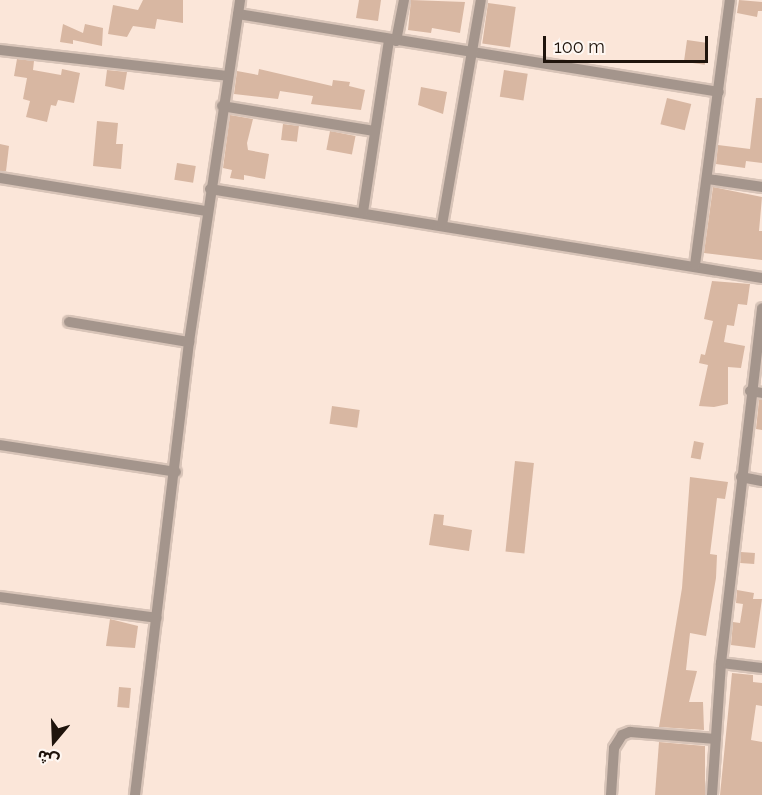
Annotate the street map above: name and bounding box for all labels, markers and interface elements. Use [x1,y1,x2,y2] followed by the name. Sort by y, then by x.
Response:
[546,24,711,62] scale bar
[554,36,605,57] text: 100 m
[24,711,84,771] north arrow
[35,746,61,771] text: ش

